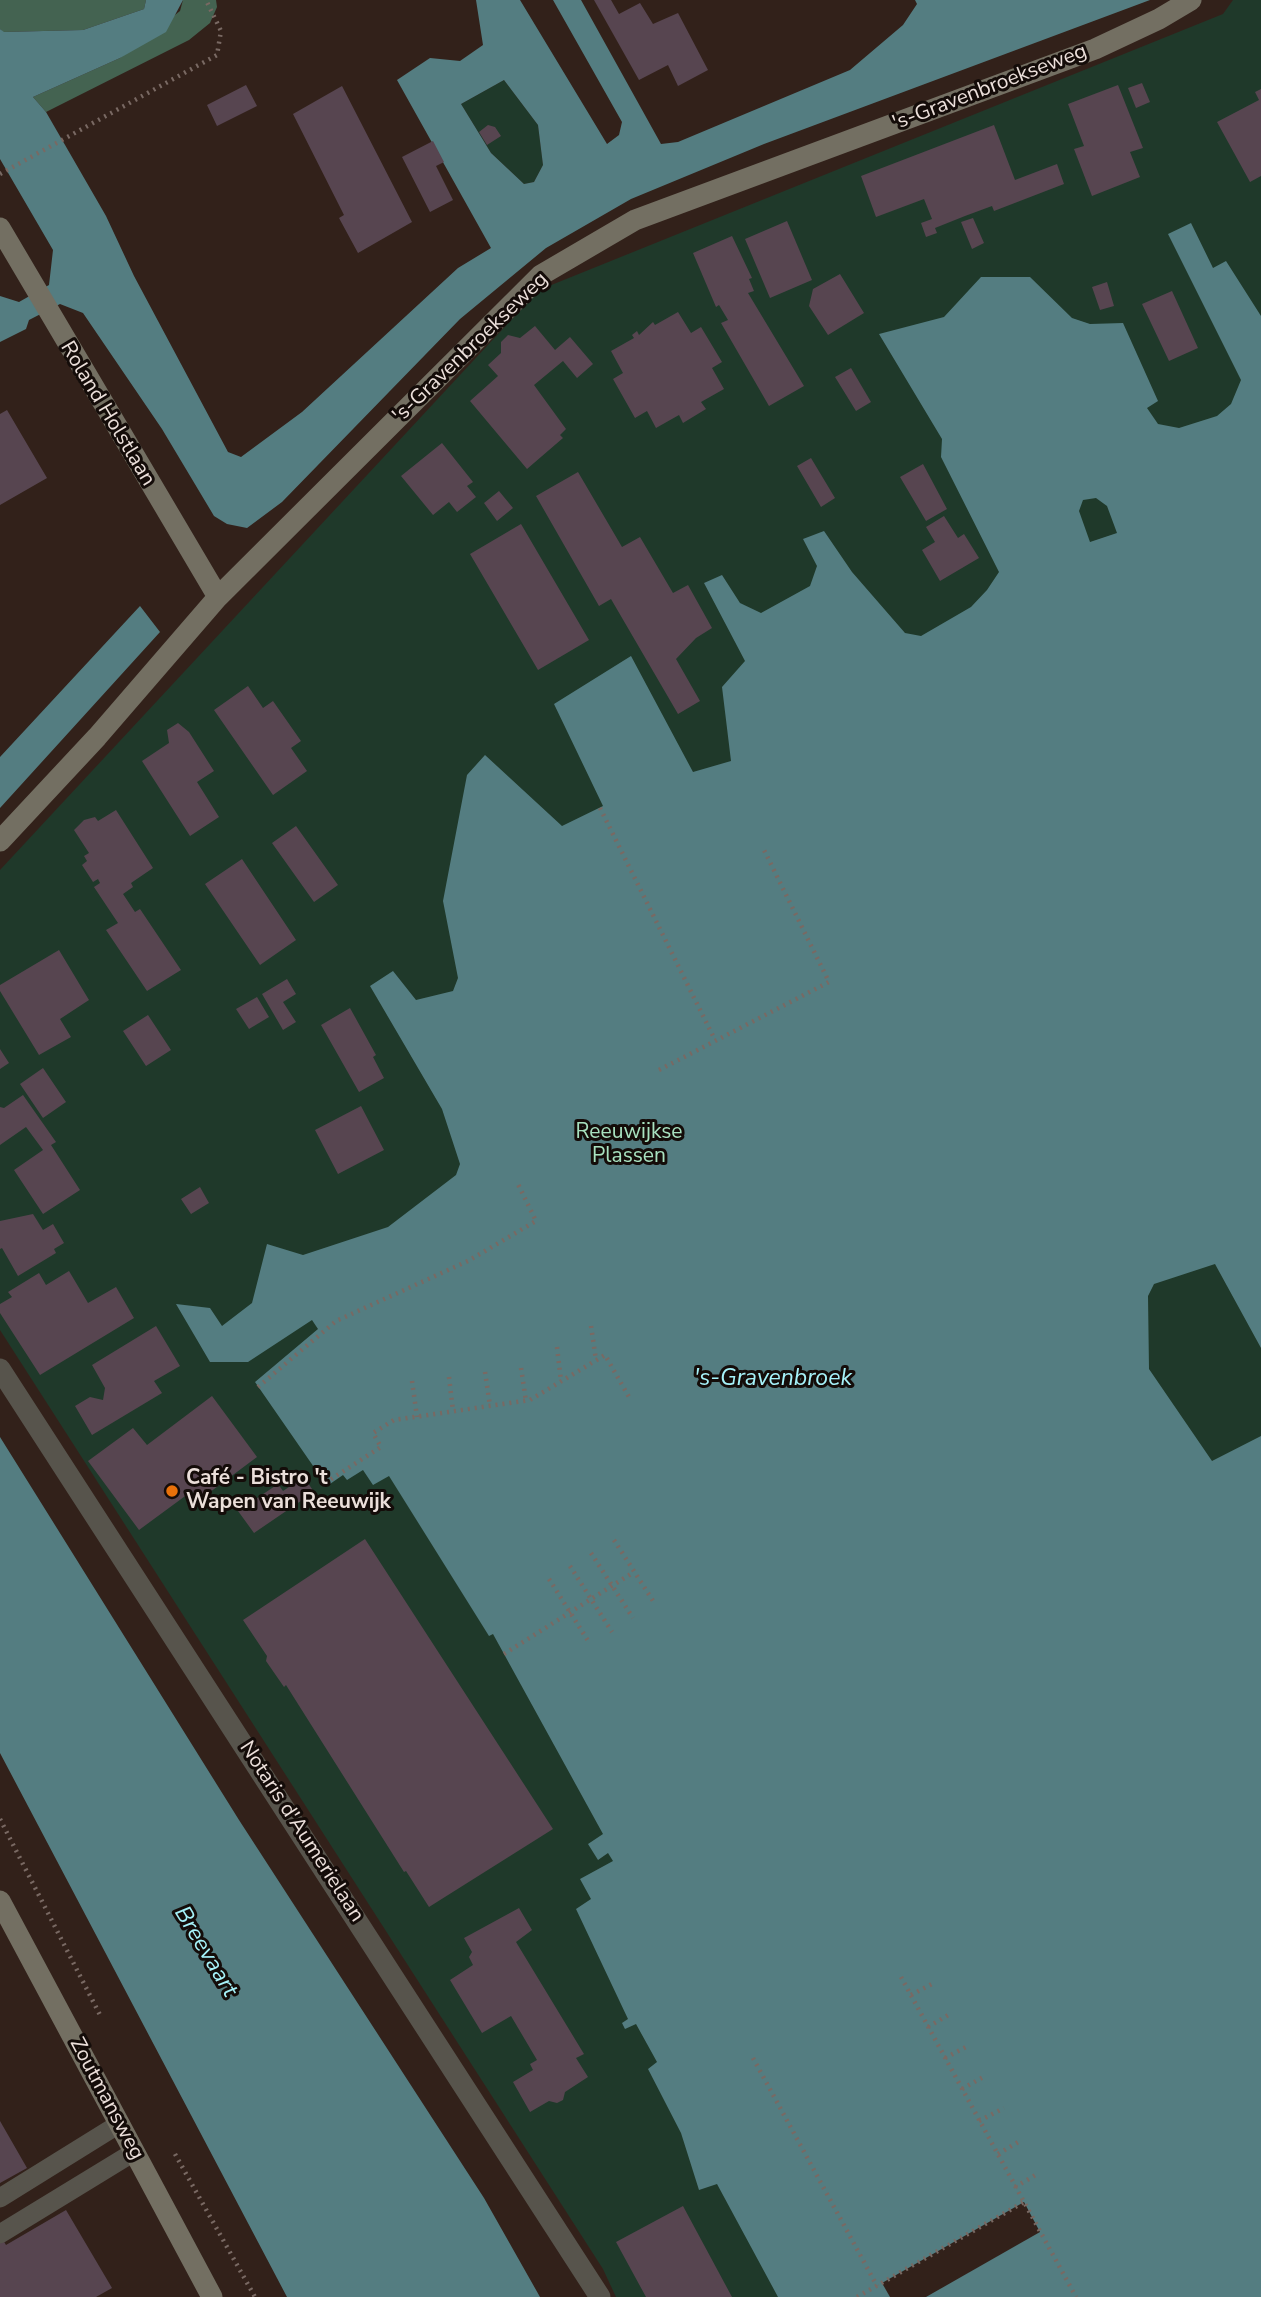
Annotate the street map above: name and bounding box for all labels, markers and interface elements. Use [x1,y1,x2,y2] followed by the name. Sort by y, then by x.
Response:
[889,39,1091,137] street label: 's-Gravenbroekseweg
[388,267,554,429] street label: 's-Gravenbroekseweg
[54,337,160,491] street label: Roland Holstlaan
[575,1120,683,1170] park label: Reeuwijkse Plassen
[694,1365,852,1393] water label: 's-Gravenbroek
[186,1466,391,1516] place label: Café - Bistro 't Wapen van Reeuwijk
[164,1483,180,1499] marker: Café - Bistro 't Wapen van Reeuwijk
[233,1737,369,1927] street label: Notaris d'Aumerielaan
[167,1902,243,2002] water label: Breevaart
[63,2034,149,2164] street label: Zoutmansweg

